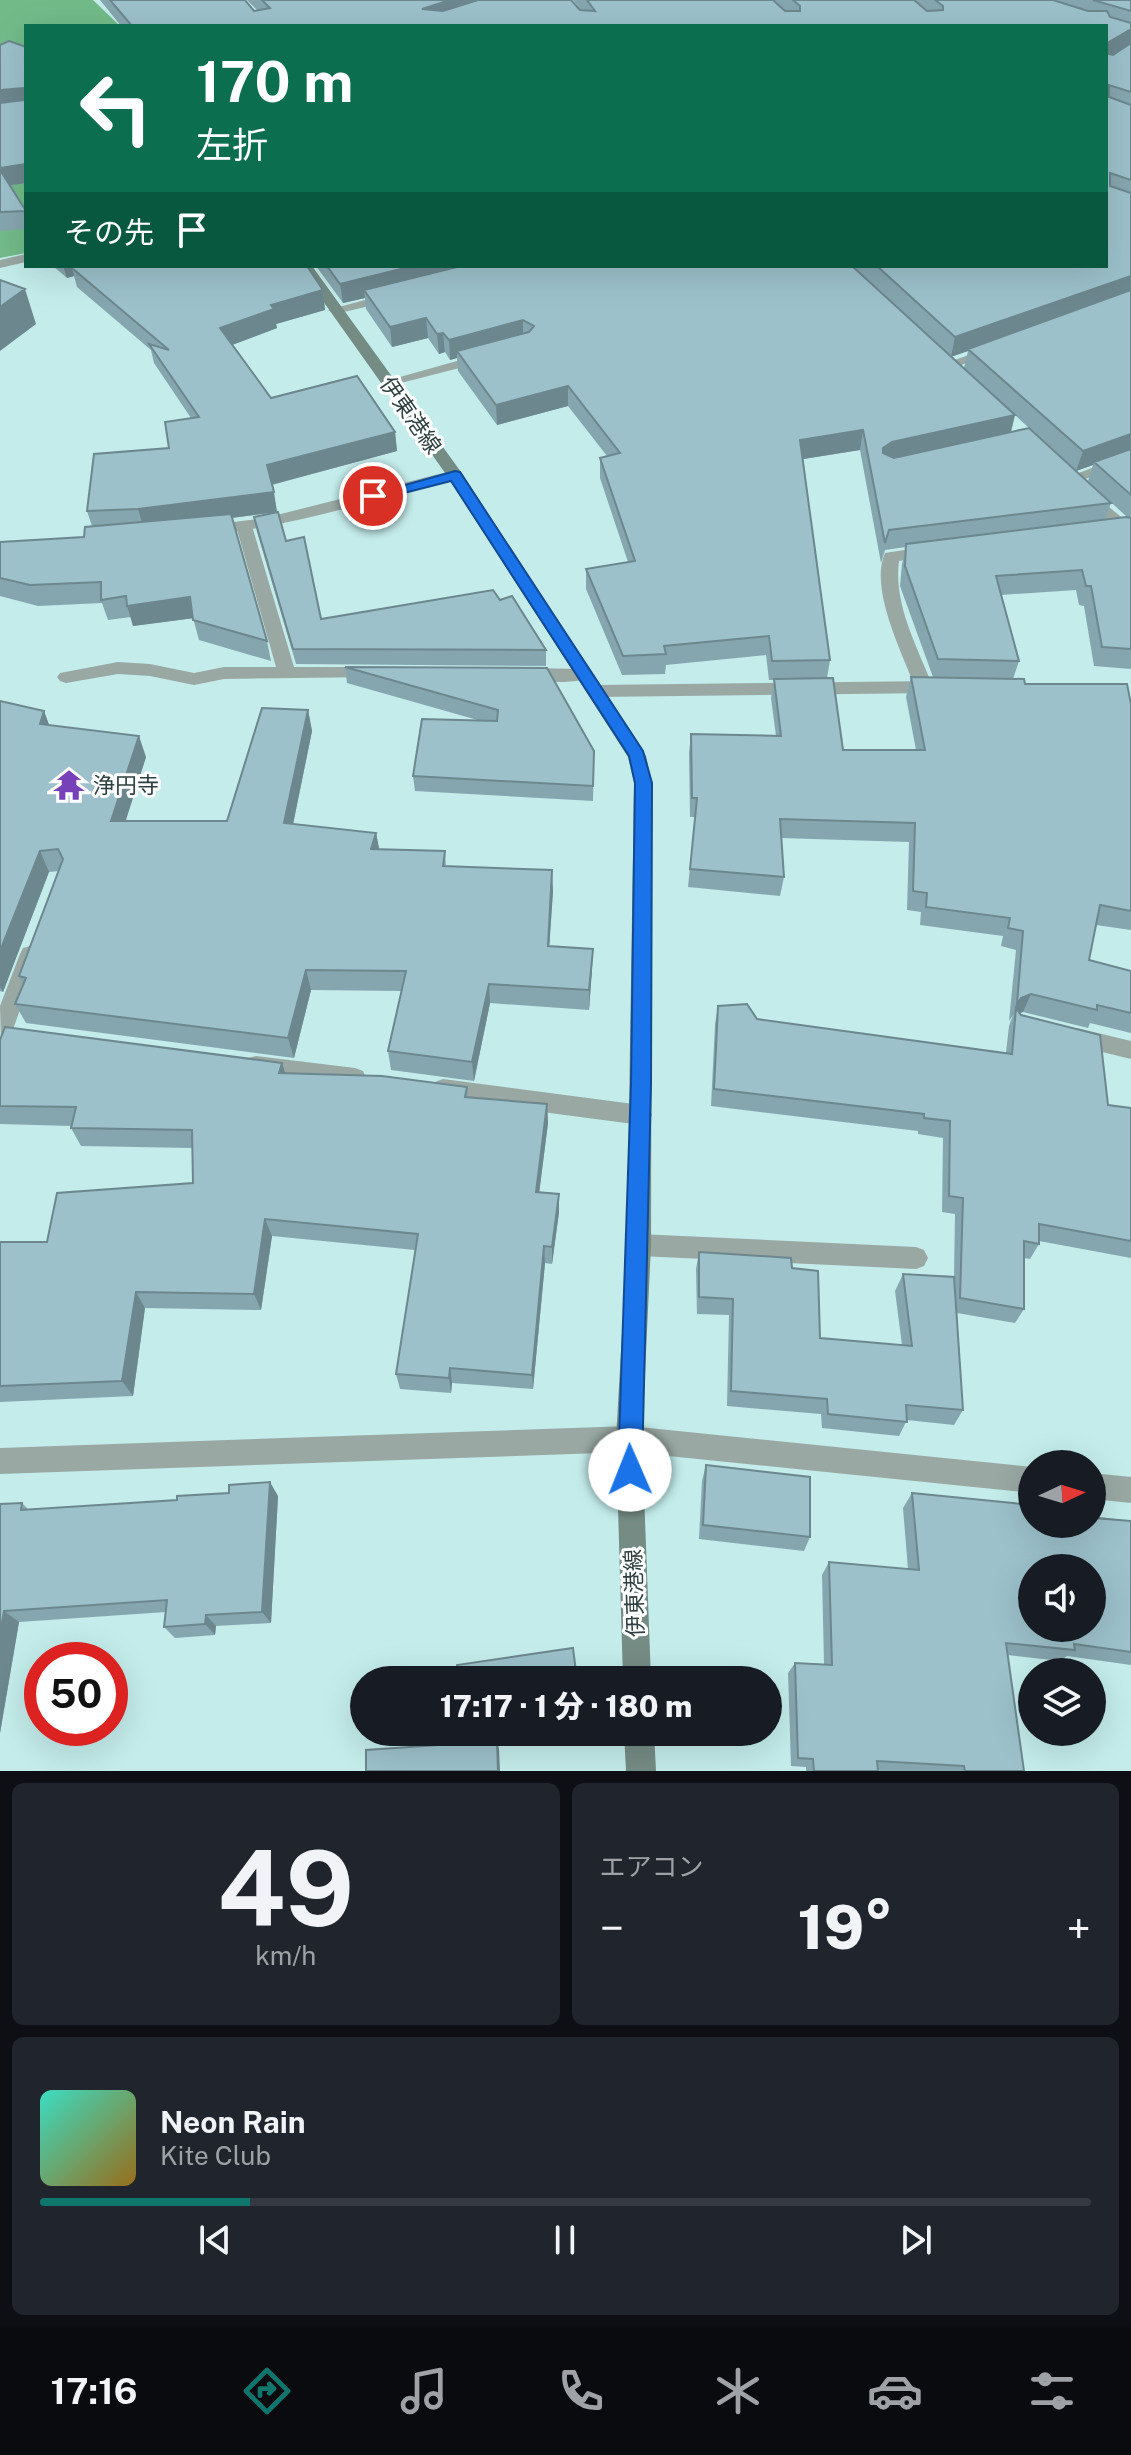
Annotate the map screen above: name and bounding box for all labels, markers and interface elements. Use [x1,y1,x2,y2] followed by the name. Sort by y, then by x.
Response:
[196,49,353,115] text: 170 m
[64,56,168,160] icon: left
[196,124,268,166] text: 左折
[170,208,214,252] icon: arrive
[64,214,154,250] text: その先
[375,371,447,459] street label: 伊東港線
[339,462,407,530] pin
[351,474,395,518] icon: arrive
[52,768,86,802] temple icon: 浄円寺
[93,772,159,798] place label: 浄円寺
[588,1428,672,1512] position arrow
[1018,1450,1106,1538] north arrow
[1018,1450,1106,1746] map controls
[619,1549,649,1637] street label: 伊東港線
[1018,1554,1106,1642] button: sound
[24,1642,128,1746] speed limit sign: 50
[1018,1658,1106,1746] button: layers
[440,1688,692,1724] text: 17:17 · 1 分 · 180 m
[217,1827,354,1949] text: 49
[600,1851,704,1882] text: エアコン
[798,1892,893,1963] text: 19°
[600,1902,624,1954] text: −
[1067,1902,1091,1954] text: +
[255,1940,316,1971] text: km/h
[160,2104,306,2140] text: Neon Rain
[160,2140,271,2171] text: Kite Club
[193,2218,237,2262] icon: previous
[543,2218,587,2262] icon: pause
[894,2218,938,2262] icon: next
[239,2363,295,2419] icon: directions
[396,2363,452,2419] icon: music
[553,2363,609,2419] icon: phone
[710,2363,766,2419] icon: climate
[867,2363,923,2419] icon: car
[1024,2363,1080,2419] icon: filters
[51,2370,137,2412] text: 17:16

